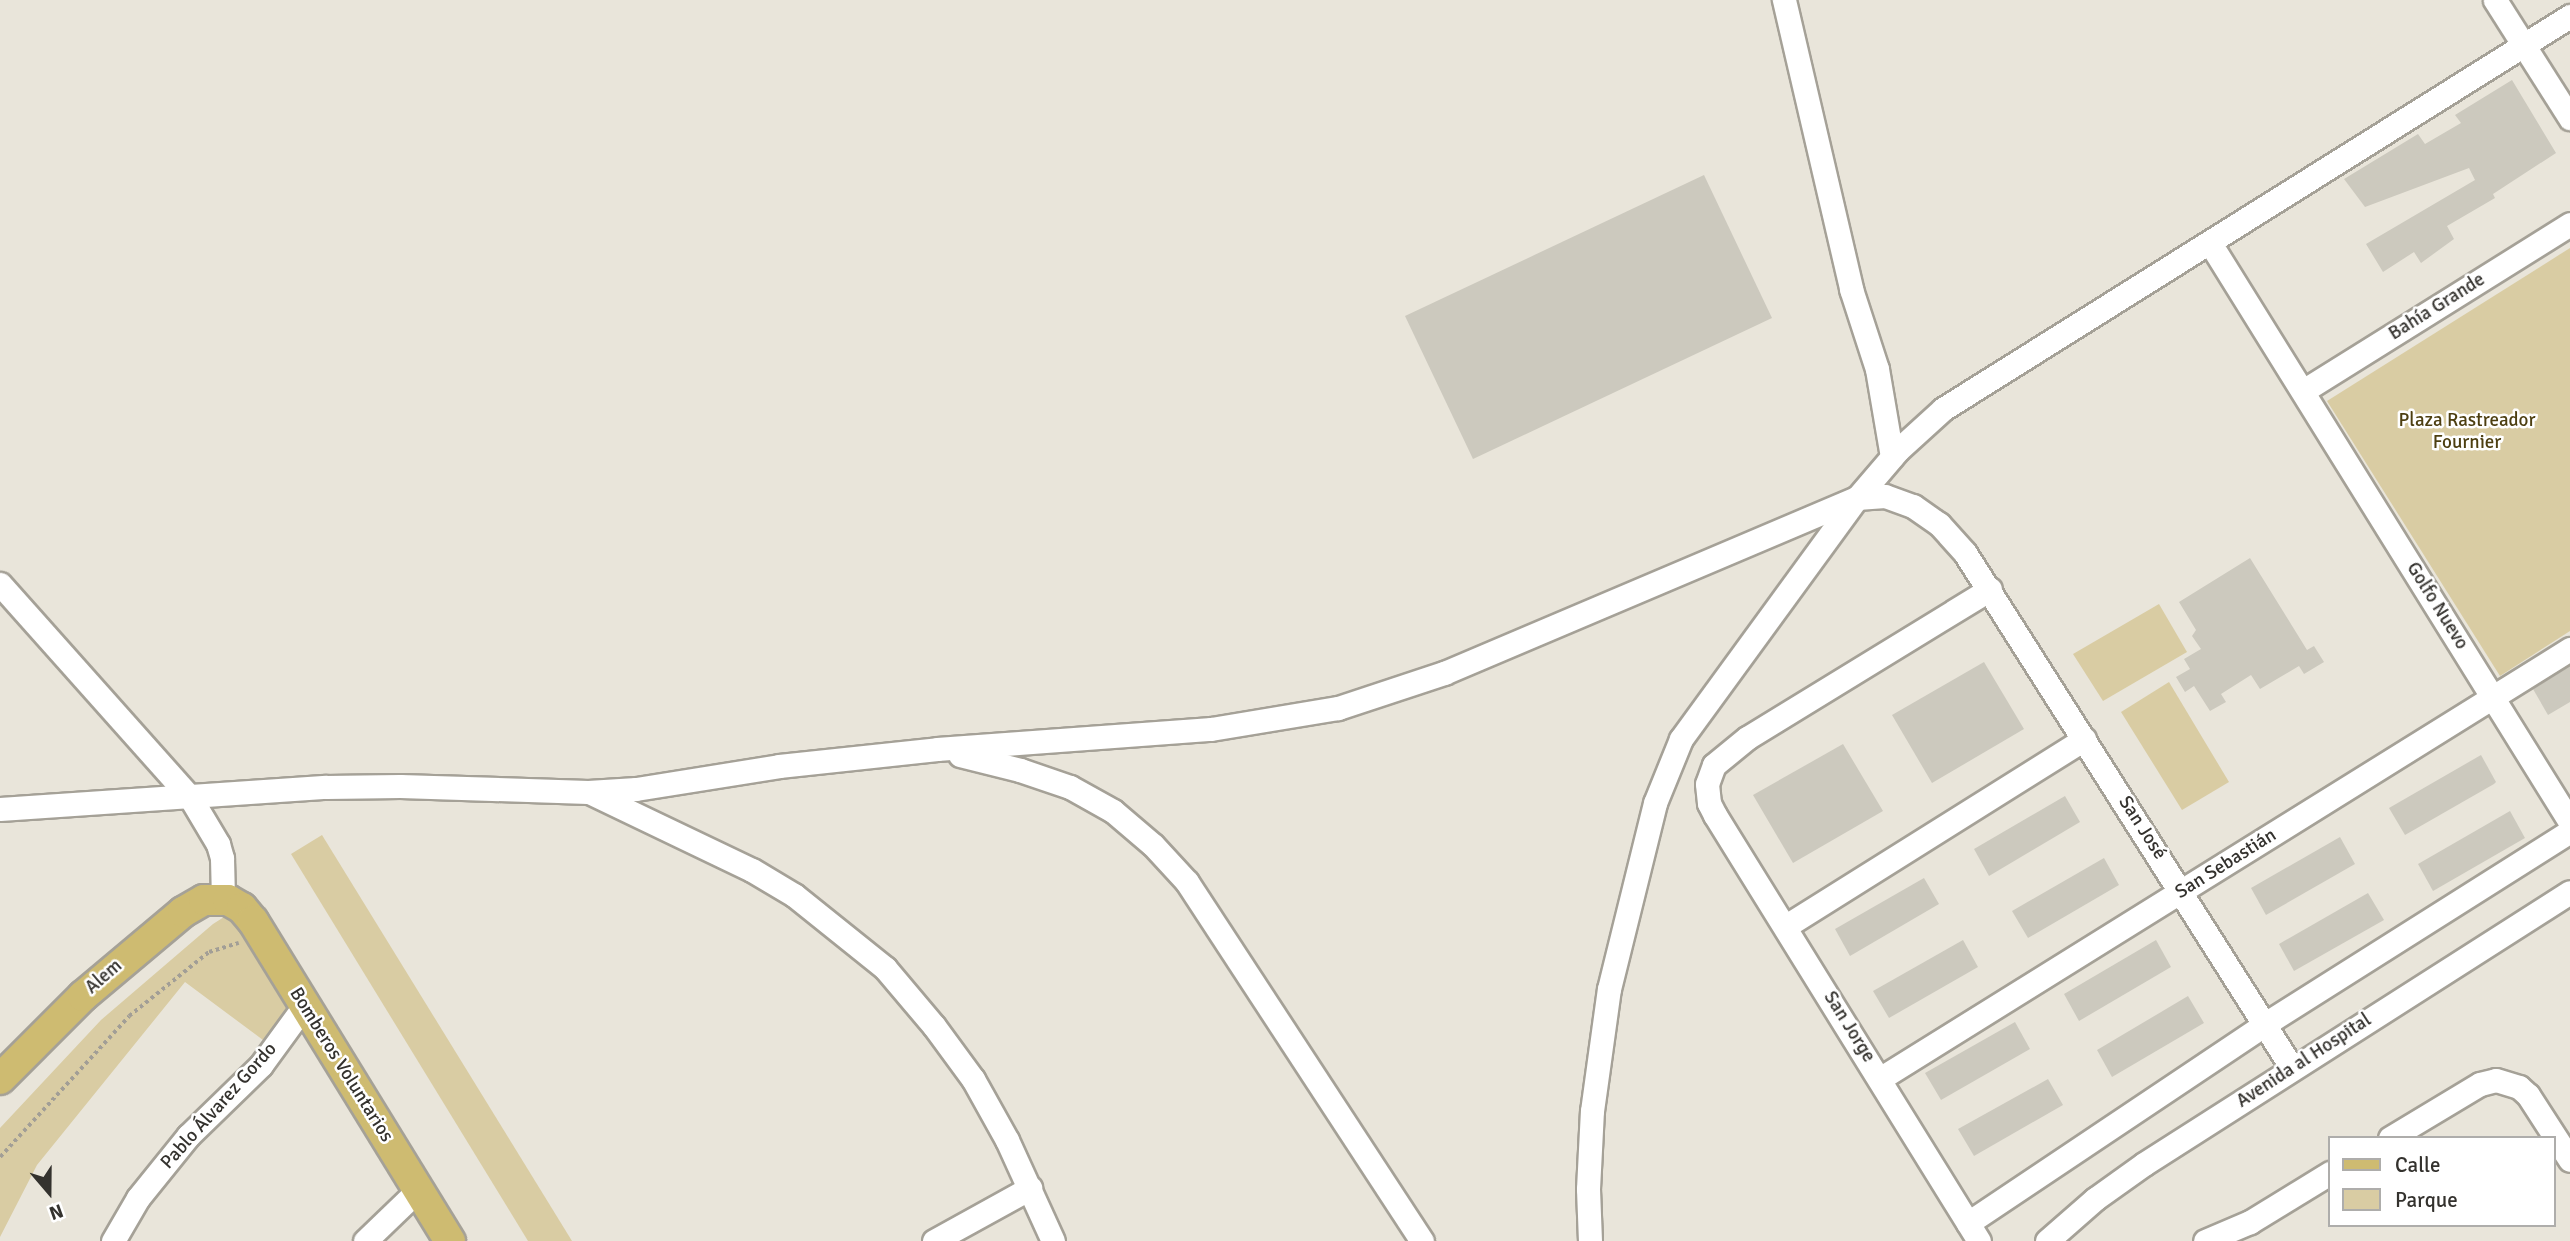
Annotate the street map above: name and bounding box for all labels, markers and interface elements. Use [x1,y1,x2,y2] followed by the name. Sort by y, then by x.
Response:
[2385,268,2489,346] street label: Bahía Grande
[2399,410,2535,454] park label: Plaza Rastreador Fournier
[2401,558,2473,654] street label: Golfo Nuevo
[2113,792,2171,864] street label: San José
[2171,824,2281,904] street label: San Sebastián
[81,955,127,999] street label: Alem
[284,984,398,1146] street label: Bomberos Voluntarios
[1818,987,1880,1067] street label: San Jorge
[2232,1009,2376,1113] street label: Avenida al Hospital
[156,1038,282,1174] street label: Pablo Álvarez Gordo
[2328,1136,2556,1227] legend
[2395,1152,2441,1178] text: Calle
[14,1157,84,1227] north arrow
[2395,1187,2458,1213] text: Parque
[46,1198,66,1225] text: N

